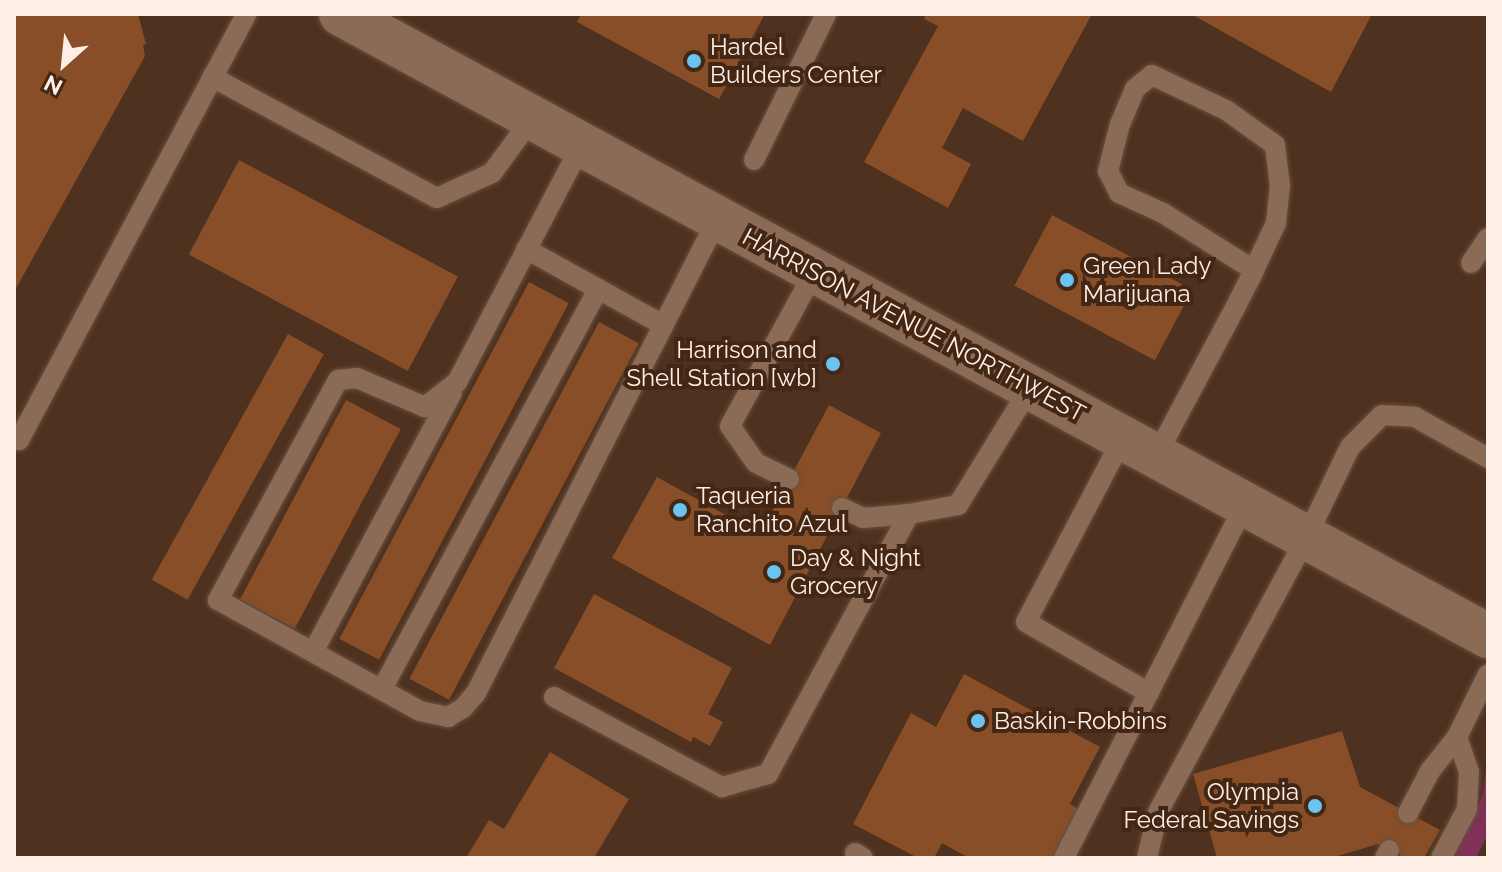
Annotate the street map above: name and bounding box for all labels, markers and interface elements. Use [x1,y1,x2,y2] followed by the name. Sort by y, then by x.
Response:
[24,24,104,104] north arrow
[710,33,882,89] place label: Hardel Builders Center
[685,52,703,70] marker: Hardel Builders Center
[40,70,66,101] text: N
[737,222,1091,428] street label: HARRISON AVENUE NORTHWEST
[1083,252,1212,308] place label: Green Lady Marijuana
[1058,271,1076,289] marker: Green Lady Marijuana
[626,336,817,392] place label: Harrison and Shell Station [wb]
[824,355,842,373] marker: Harrison and Shell Station [wb]
[696,482,848,538] place label: Taqueria Ranchito Azul
[671,501,689,519] marker: Taqueria Ranchito Azul
[790,544,922,600] place label: Day & Night Grocery
[765,563,783,581] marker: Day & Night Grocery
[994,707,1167,735] place label: Baskin-Robbins
[969,712,987,730] marker: Baskin-Robbins
[1123,778,1299,834] place label: Olympia Federal Savings
[1306,797,1324,815] marker: Olympia Federal Savings

